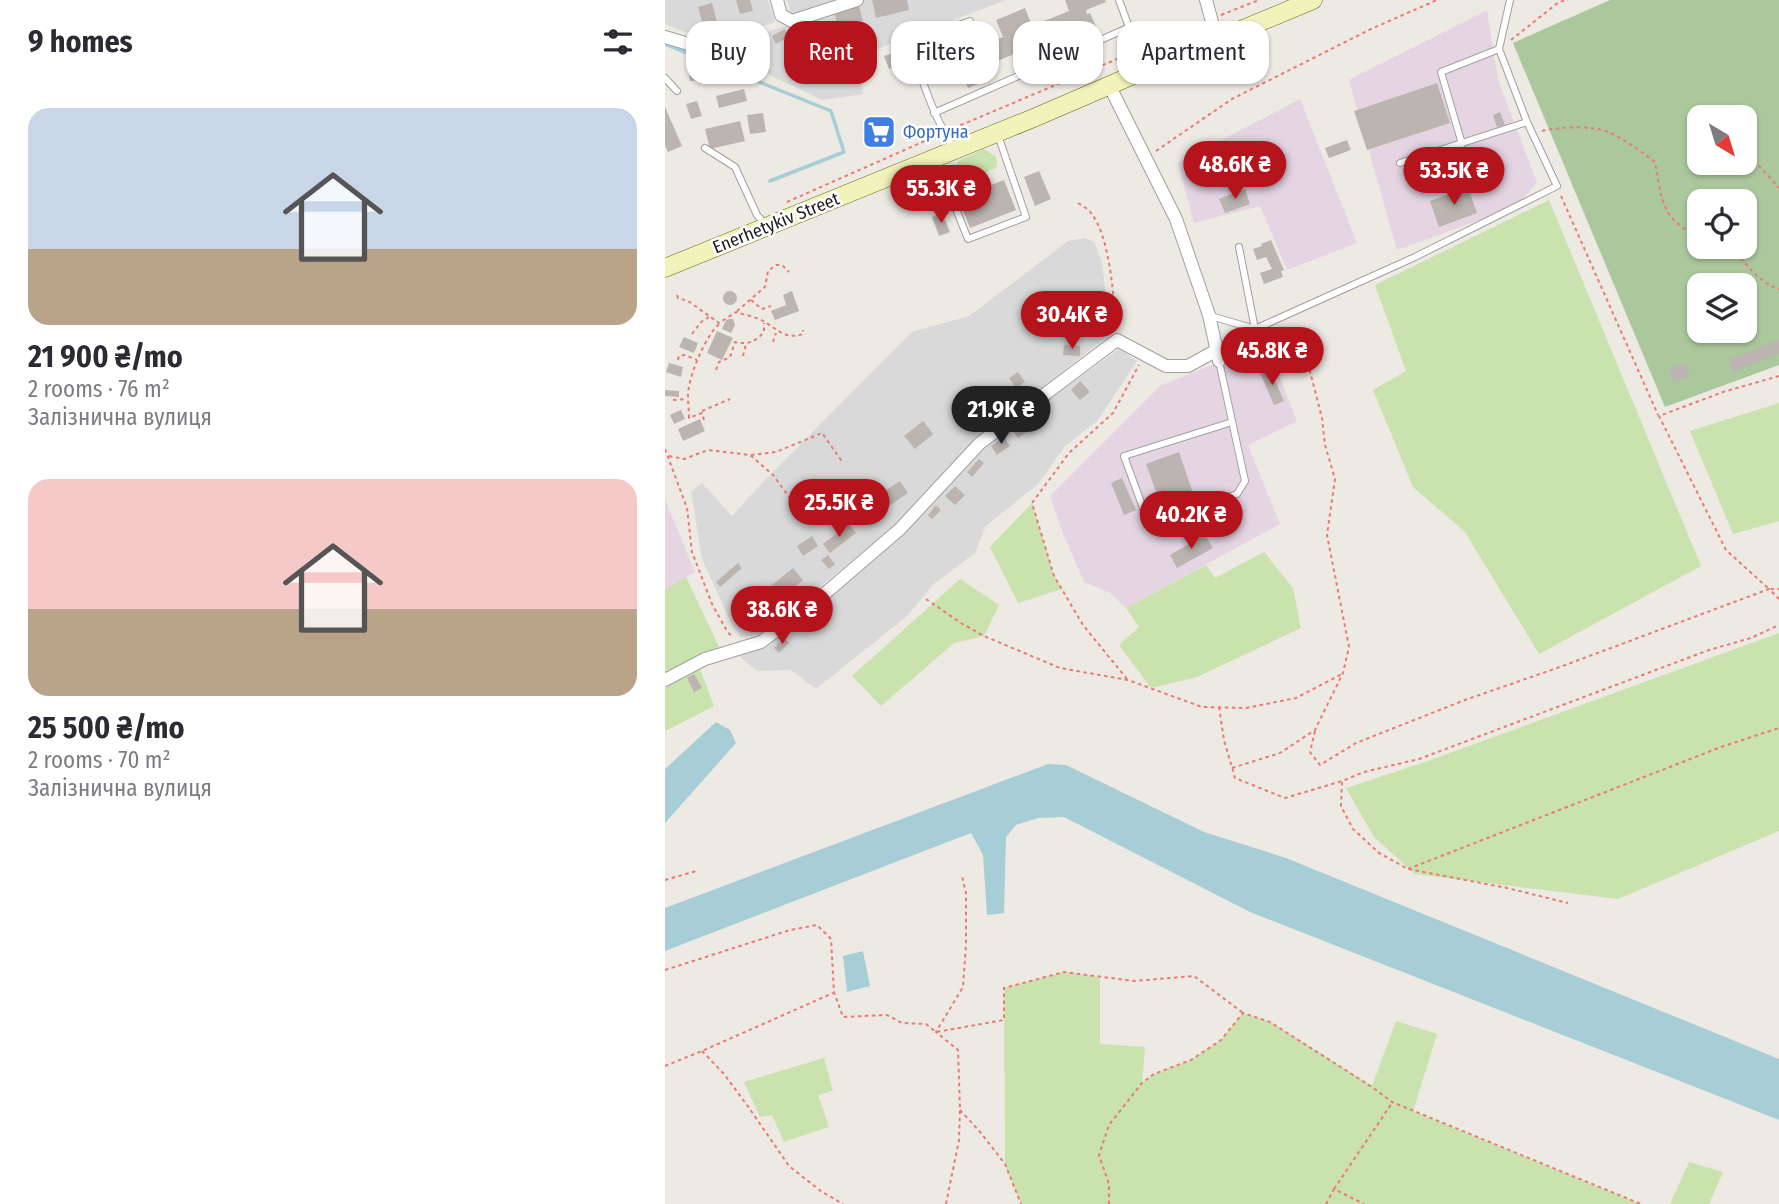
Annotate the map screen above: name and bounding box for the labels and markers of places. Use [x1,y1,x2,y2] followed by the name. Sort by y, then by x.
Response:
[860,113,898,151] supermarket icon: Фортуна
[903,121,969,143] place label: Фортуна
[1170,142,1300,201] pin: 48.6K ₴
[1389,148,1519,207] pin: 53.5K ₴
[876,166,1006,225] pin: 55.3K ₴
[1007,292,1137,351] pin: 30.4K ₴
[1207,328,1337,387] pin: 45.8K ₴
[936,386,1066,446] pin: 21.9K ₴
[774,480,904,539] pin: 25.5K ₴
[1126,491,1256,551] pin: 40.2K ₴
[717,586,847,646] pin: 38.6K ₴

